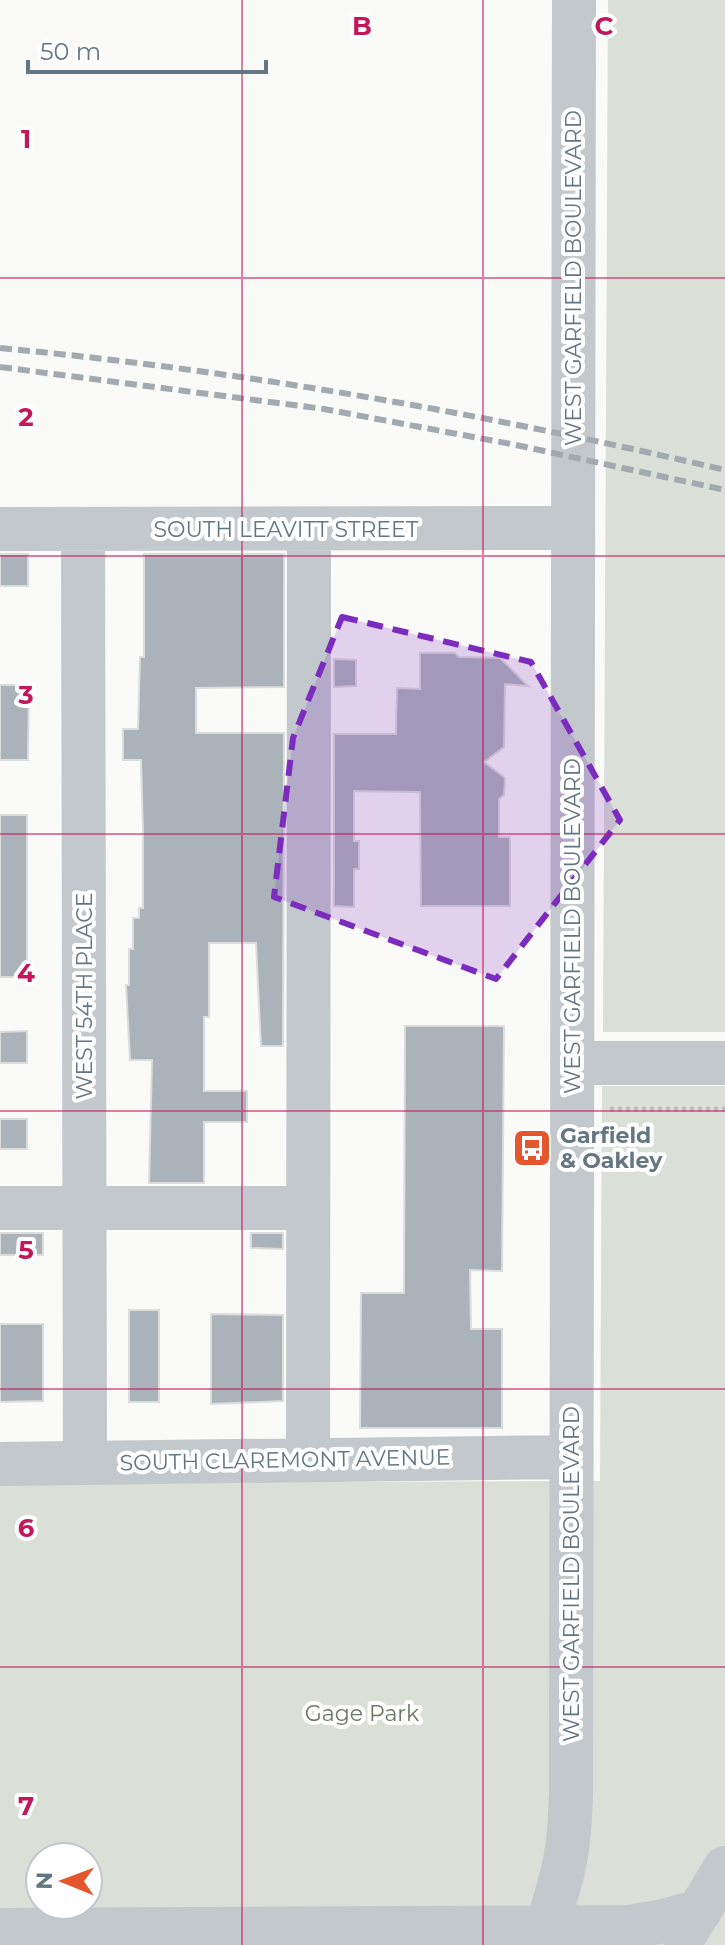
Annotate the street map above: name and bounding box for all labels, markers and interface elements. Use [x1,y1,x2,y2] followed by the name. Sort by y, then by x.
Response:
[352,10,372,42] text: B
[595,10,614,42] text: C
[28,24,266,74] scale bar
[40,37,101,66] text: 50 m
[560,110,587,446] street label: WEST GARFIELD BOULEVARD
[21,123,31,155] text: 1
[18,401,34,433] text: 2
[154,516,419,543] street label: SOUTH LEAVITT STREET
[17,679,34,711] text: 3
[559,758,586,1094] street label: WEST GARFIELD BOULEVARD
[71,892,98,1100] street label: WEST 54TH PLACE
[17,957,35,989] text: 4
[560,1122,663,1174] place label: Garfield & Oakley
[511,1127,553,1169] bus stop icon: Garfield & Oakley
[18,1234,34,1266] text: 5
[558,1406,585,1742] street label: WEST GARFIELD BOULEVARD
[119,1444,451,1476] street label: SOUTH CLAREMONT AVENUE
[18,1512,35,1544] text: 6
[305,1700,420,1727] park label: Gage Park
[18,1790,34,1822] text: 7
[24,1841,104,1921] north arrow
[31,1872,58,1890] text: N

